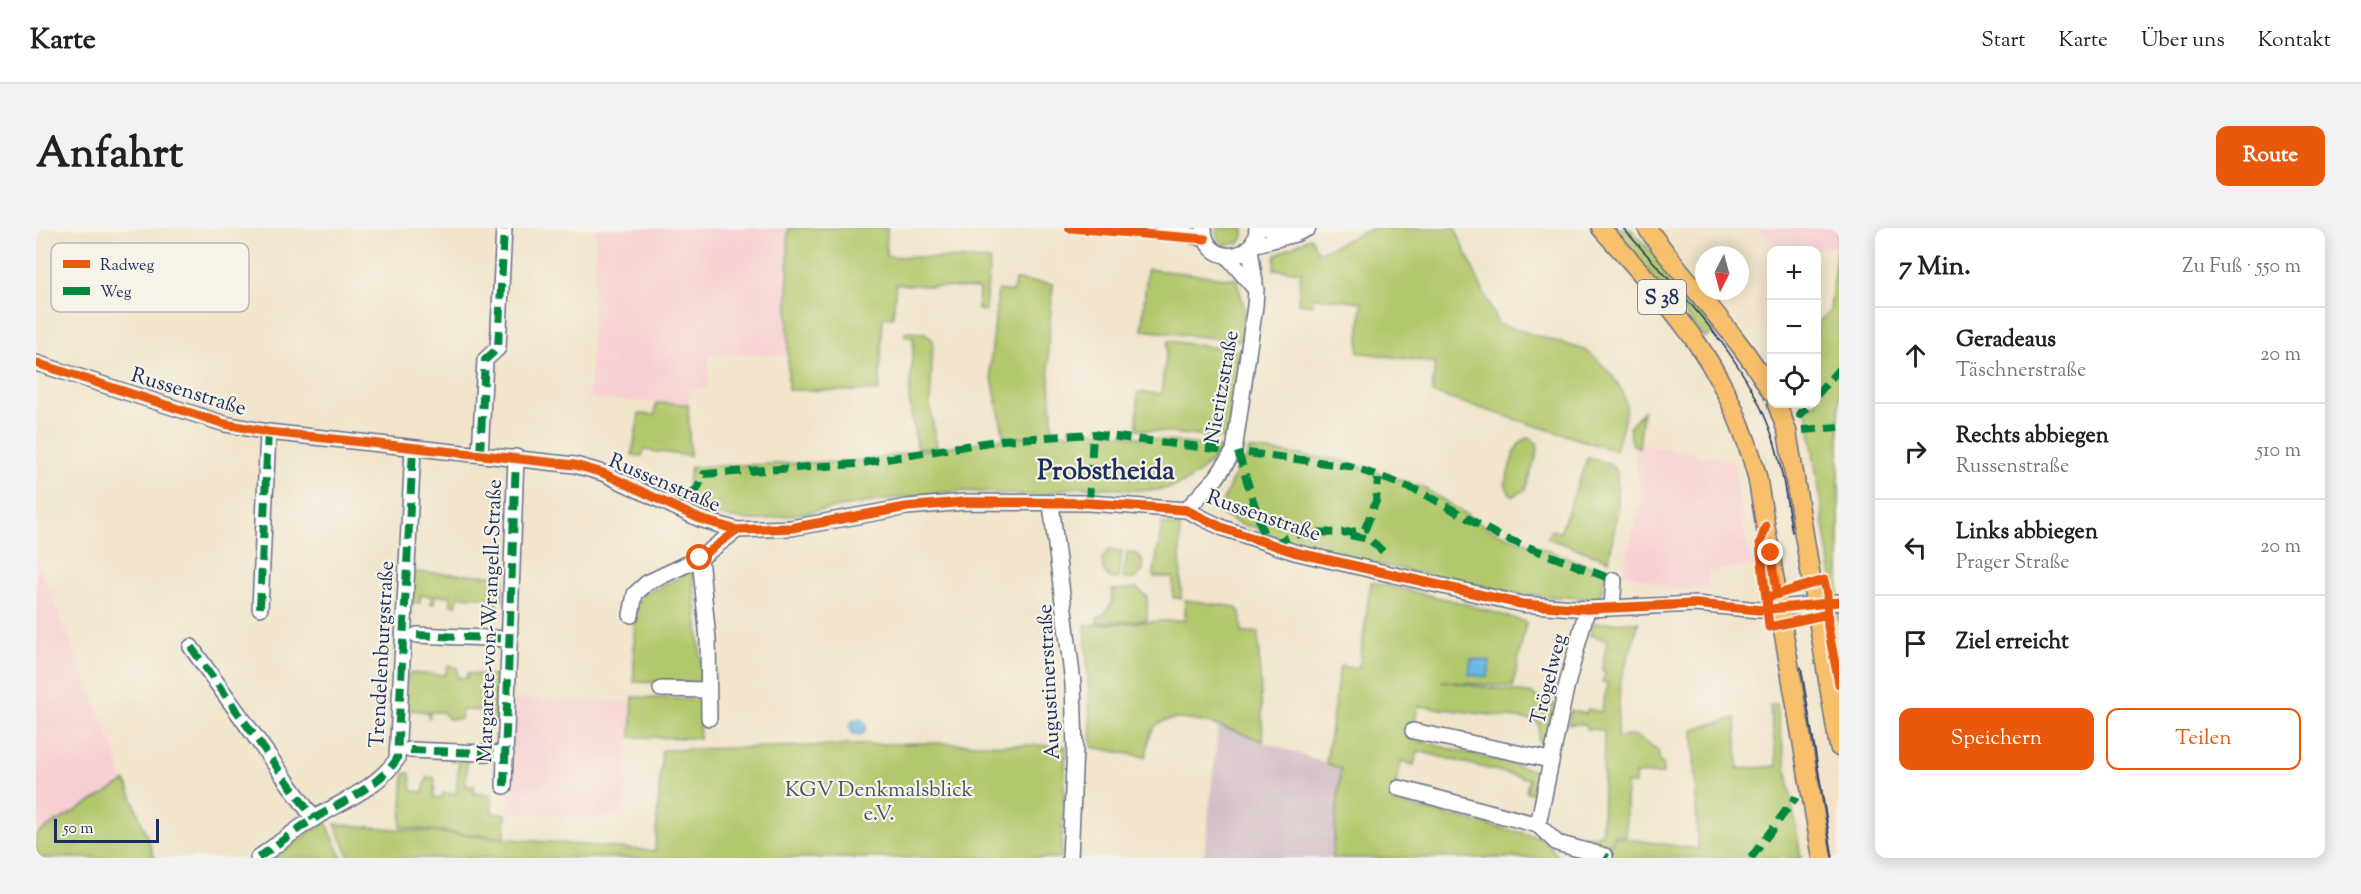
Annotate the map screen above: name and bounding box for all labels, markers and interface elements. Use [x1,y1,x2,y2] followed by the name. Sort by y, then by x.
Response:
[30,21,96,61] text: Karte
[1981,26,2025,56] text: Start
[2058,26,2108,56] text: Karte
[2141,26,2225,56] text: Über uns
[2258,26,2331,56] text: Kontakt
[36,126,183,186] text: Anfahrt
[2216,126,2325,186] button: Route
[51,243,249,312] legend
[1695,246,1749,300] north arrow
[1767,246,1821,408] map controls
[1767,246,1821,300] button: +
[1899,249,1971,286] text: 7 Min.
[2182,253,2301,282] text: Zu Fuß · 550 m
[100,255,154,278] text: Radweg
[1638,280,1686,314] road number: S 38
[100,282,132,305] text: Weg
[1767,300,1821,354] button: −
[1956,325,2056,357] text: Geradeaus
[1198,328,1248,447] street label: Nieritzstraße
[1899,339,1932,372] icon: ahead
[2260,341,2301,370] text: 20 m
[1767,354,1821,408] button: locate
[1956,357,2086,386] text: Täschnerstraße
[127,361,250,425] street label: Russenstraße
[1956,421,2109,453] text: Rechts abbiegen
[1899,435,1932,468] icon: right
[2256,437,2301,466] text: 510 m
[604,447,725,521] street label: Russenstraße
[1037,453,1175,492] district label: Probstheida
[1956,453,2069,482] text: Russenstraße
[471,478,511,764] street label: Margarete-von-Wrangell-Straße
[1202,483,1325,550] street label: Russenstraße
[1956,517,2098,549] text: Links abbiegen
[1899,531,1932,564] icon: left
[2260,533,2301,562] text: 20 m
[1757,539,1783,565] route end
[686,544,712,570] route start
[1956,549,2070,578] text: Prager Straße
[363,560,403,748] street label: Trendelenburgstraße
[1031,603,1069,761] street label: Augustinerstraße
[1899,627,1932,660] icon: arrive
[1956,627,2069,659] text: Ziel erreicht
[1524,631,1576,728] street label: Trögelweg
[1899,708,2094,770] button: Speichern
[2106,708,2301,770] button: Teilen
[785,776,974,830] park label: KGV Denkmalsblick e.V.
[54,816,159,844] scale bar
[63,818,94,841] text: 50 m

